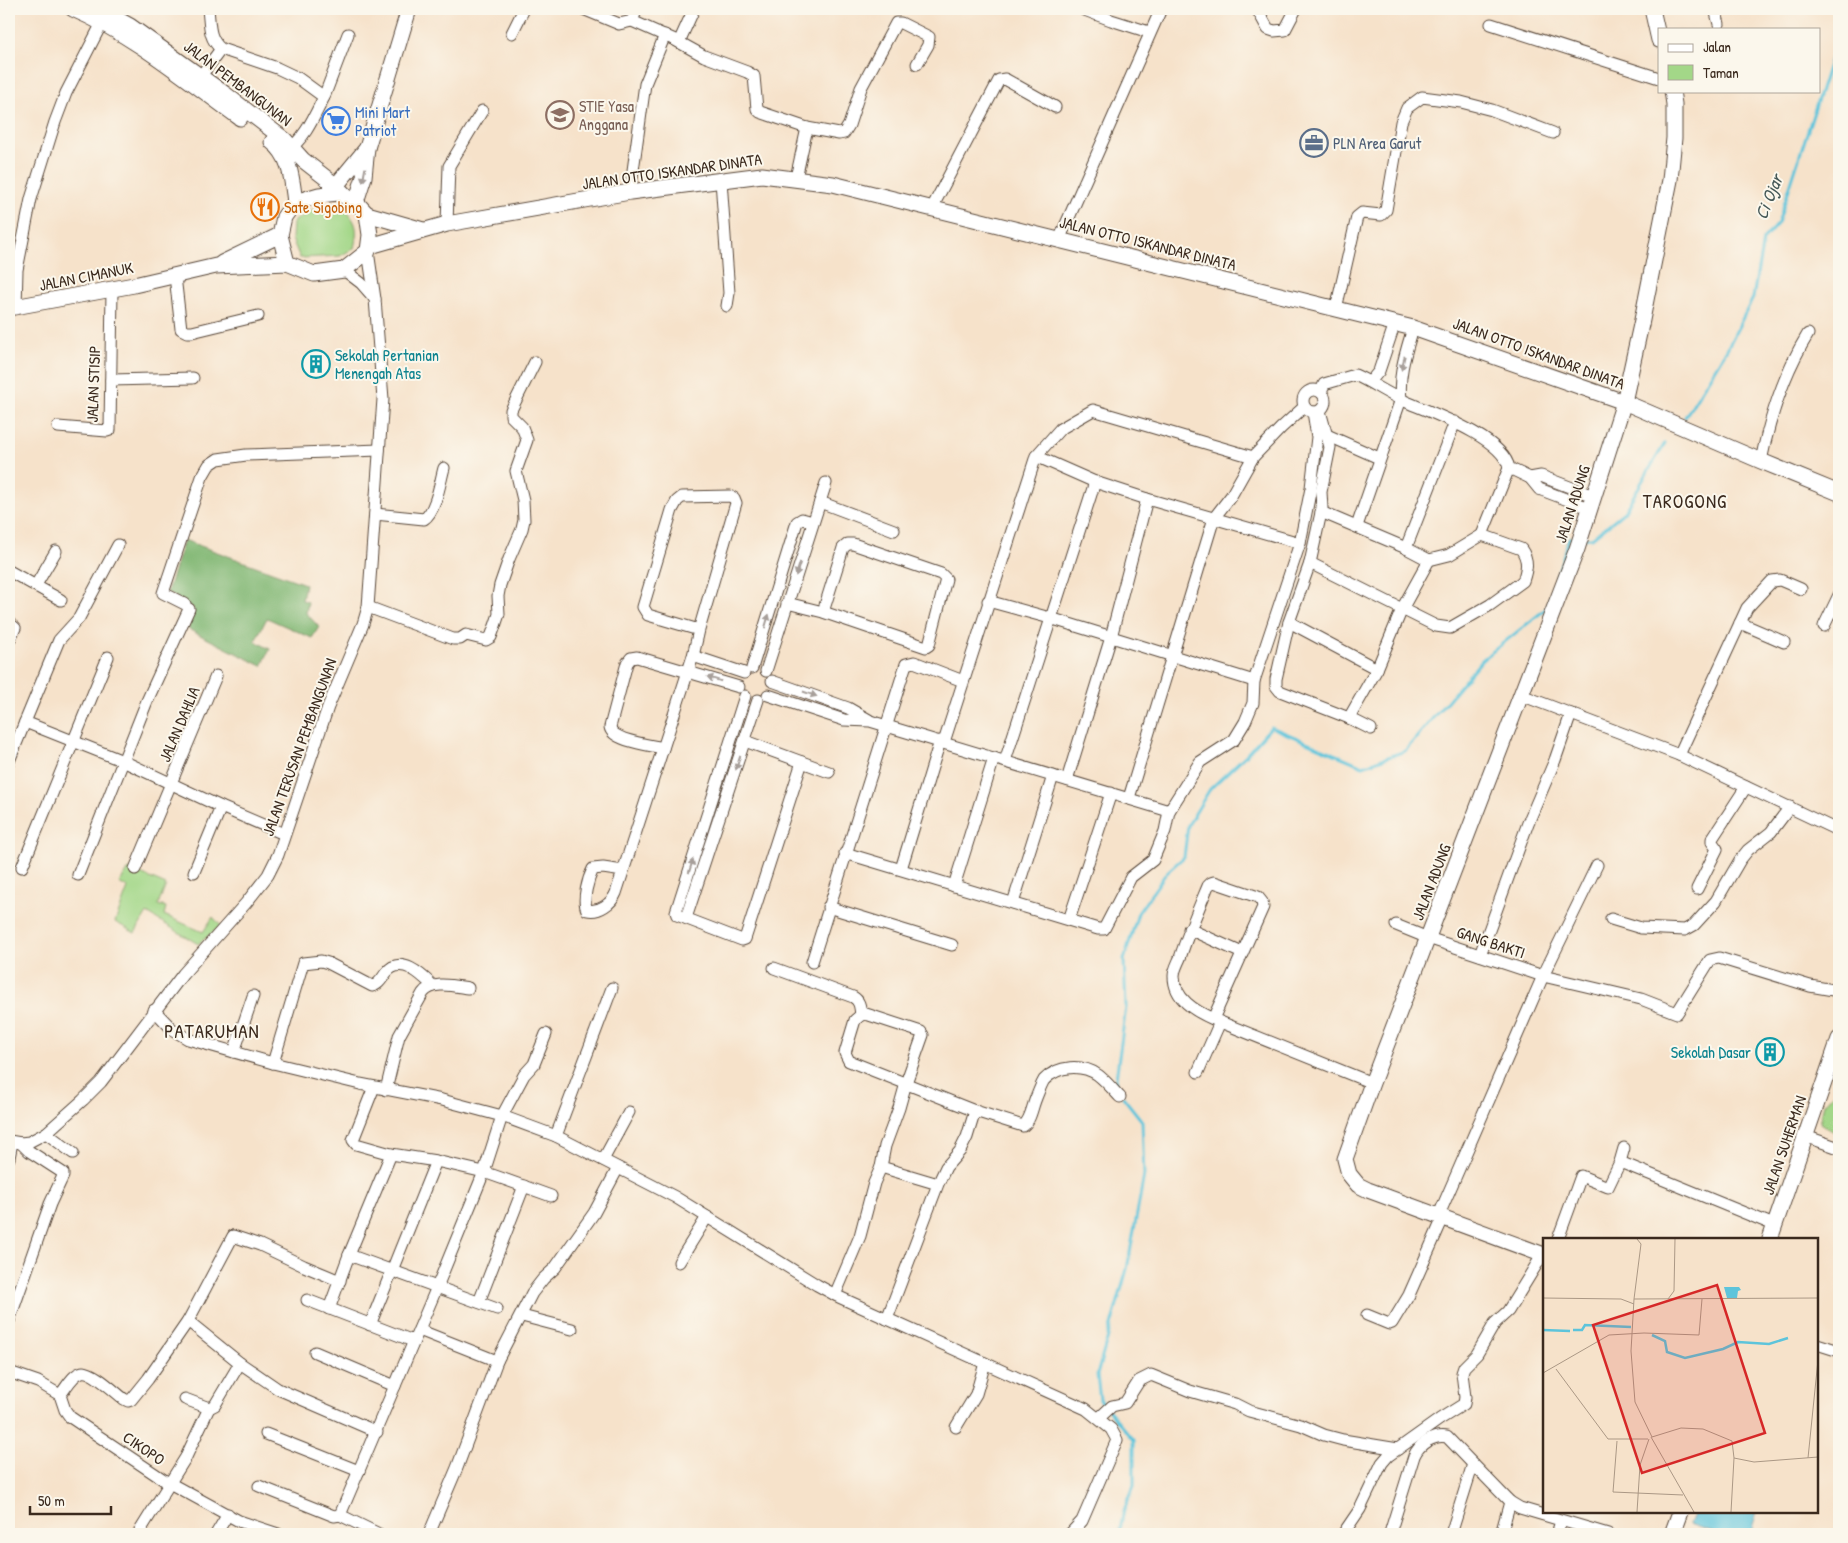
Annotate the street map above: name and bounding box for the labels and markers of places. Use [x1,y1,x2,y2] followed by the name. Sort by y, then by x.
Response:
[579,95,634,135] place label: STIE Yasa Anggana
[545,100,575,130] school or university icon: STIE Yasa Anggana
[355,101,411,141] place label: Mini Mart Patriot
[321,106,351,136] supermarket icon: Mini Mart Patriot
[1299,128,1329,158] office icon: PLN Area Garut
[1333,132,1422,154] place label: PLN Area Garut
[250,192,280,222] restaurant icon: Sate Sigobing
[284,196,362,218] place label: Sate Sigobing
[335,344,439,384] place label: Sekolah Pertanian Menengah Atas
[301,349,331,379] building icon: Sekolah Pertanian Menengah Atas
[1755,1037,1785,1067] building icon: Sekolah Dasar
[1671,1041,1751,1063] place label: Sekolah Dasar

